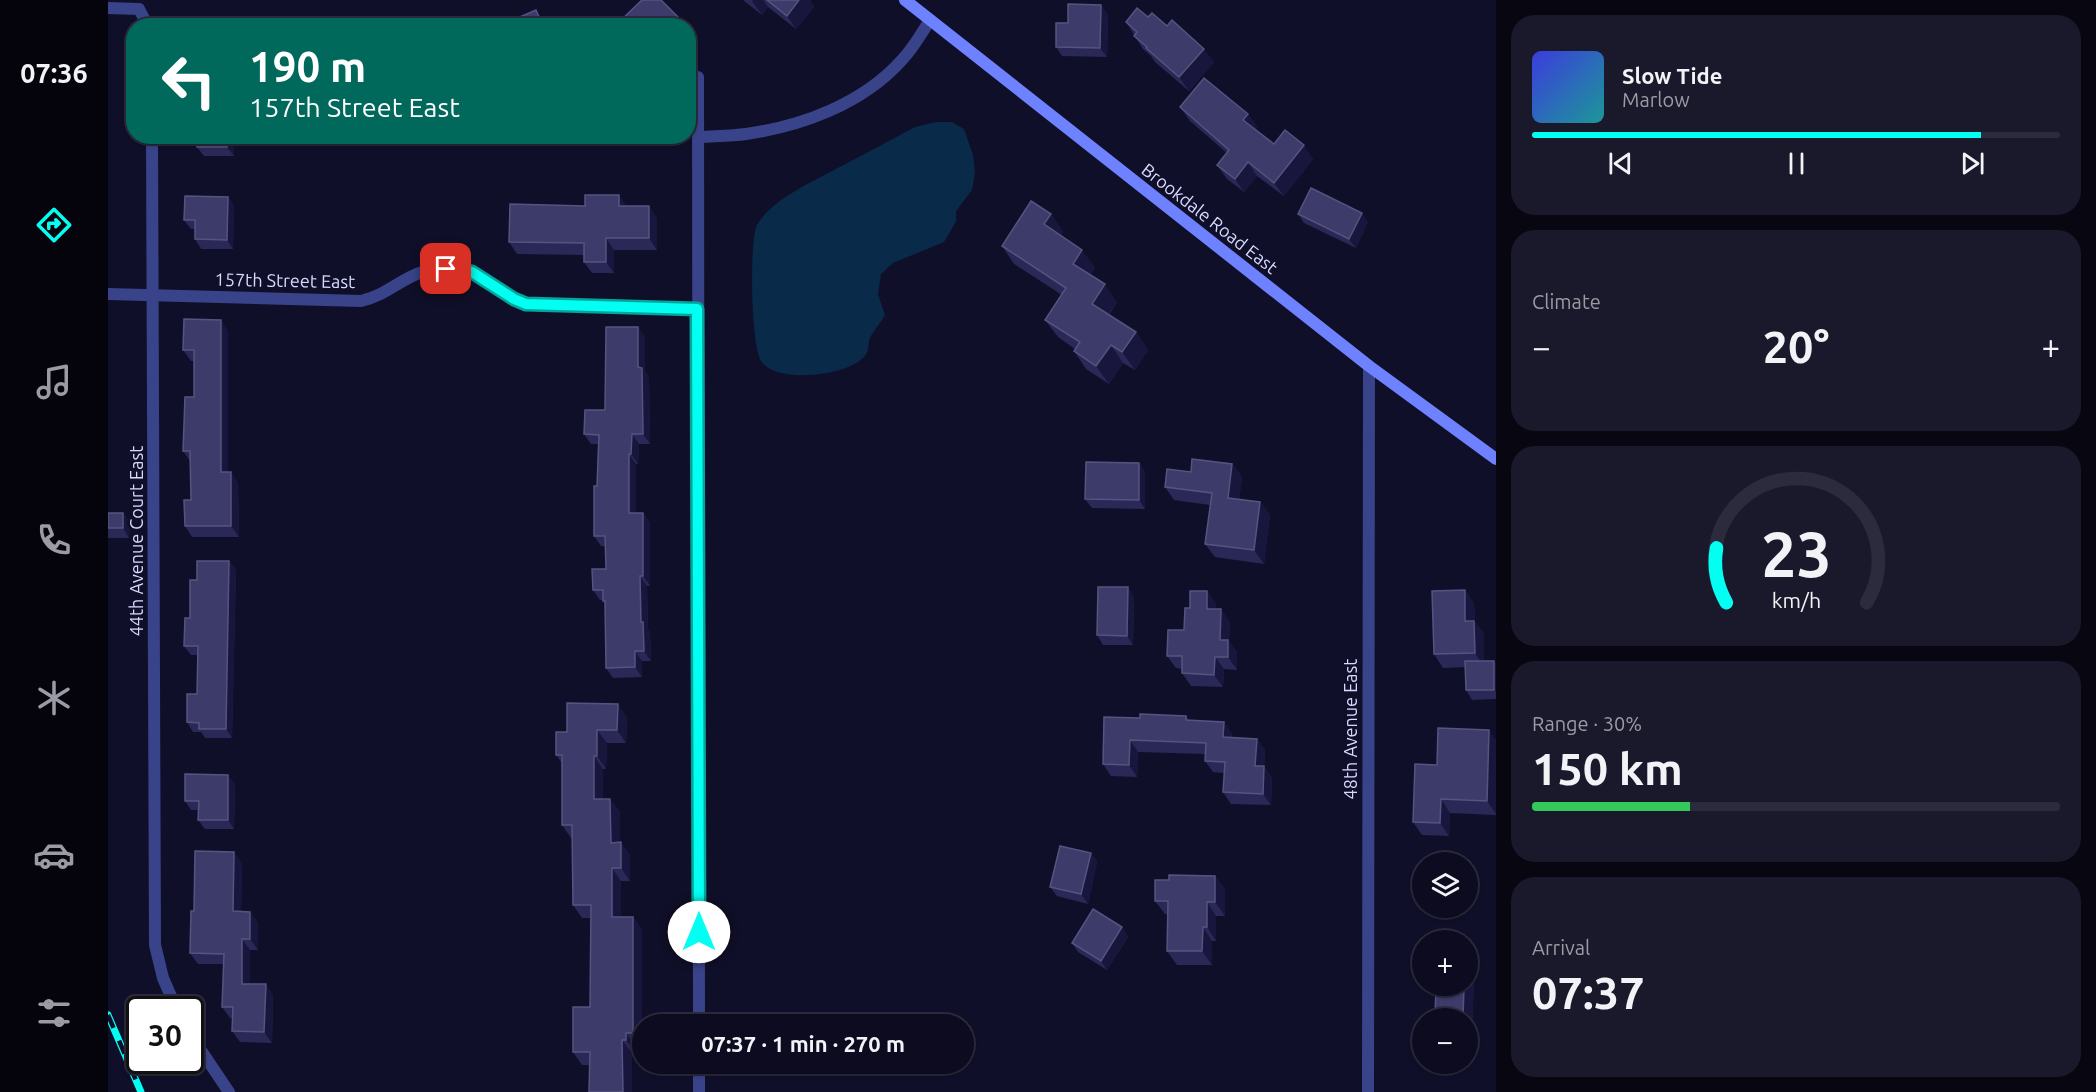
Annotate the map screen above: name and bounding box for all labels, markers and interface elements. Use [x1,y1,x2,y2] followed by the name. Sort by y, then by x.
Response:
[150,42,228,120] icon: left
[249,43,366,90] text: 190 m
[20,58,88,88] text: 07:36
[1622,63,1722,88] text: Slow Tide
[1622,88,1690,111] text: Marlow
[249,92,460,122] text: 157th Street East
[1604,147,1637,180] icon: previous
[1780,147,1813,180] icon: pause
[1956,147,1989,180] icon: next
[1138,159,1282,277] street label: Brookdale Road East
[33,204,75,246] icon: directions
[420,243,471,294] pin
[429,252,462,285] icon: arrive
[215,269,355,291] street label: 157th Street East
[1532,290,1601,313] text: Climate
[1763,321,1829,372] text: 20°
[1532,328,1551,365] text: −
[2041,328,2060,365] text: +
[33,361,75,403] icon: music
[126,446,146,636] street label: 44th Avenue Court East
[33,519,75,561] icon: phone
[1761,519,1831,589] text: 23
[1771,588,1821,612] text: km/h
[1340,659,1360,799] street label: 48th Avenue East
[33,677,75,719] icon: climate
[1532,712,1642,735] text: Range · 30%
[1532,743,1683,794] text: 150 km
[33,834,75,876] icon: car
[1412,852,1478,1074] map controls
[1412,852,1478,918] button: layers
[667,900,731,964] position arrow
[1412,930,1478,996] button: +
[1532,936,1590,959] text: Arrival
[1532,967,1645,1018] text: 07:37
[33,992,75,1034] icon: filters
[126,996,204,1074] speed limit sign: 30
[1412,1008,1478,1074] button: −
[701,1031,905,1056] text: 07:37 · 1 min · 270 m

